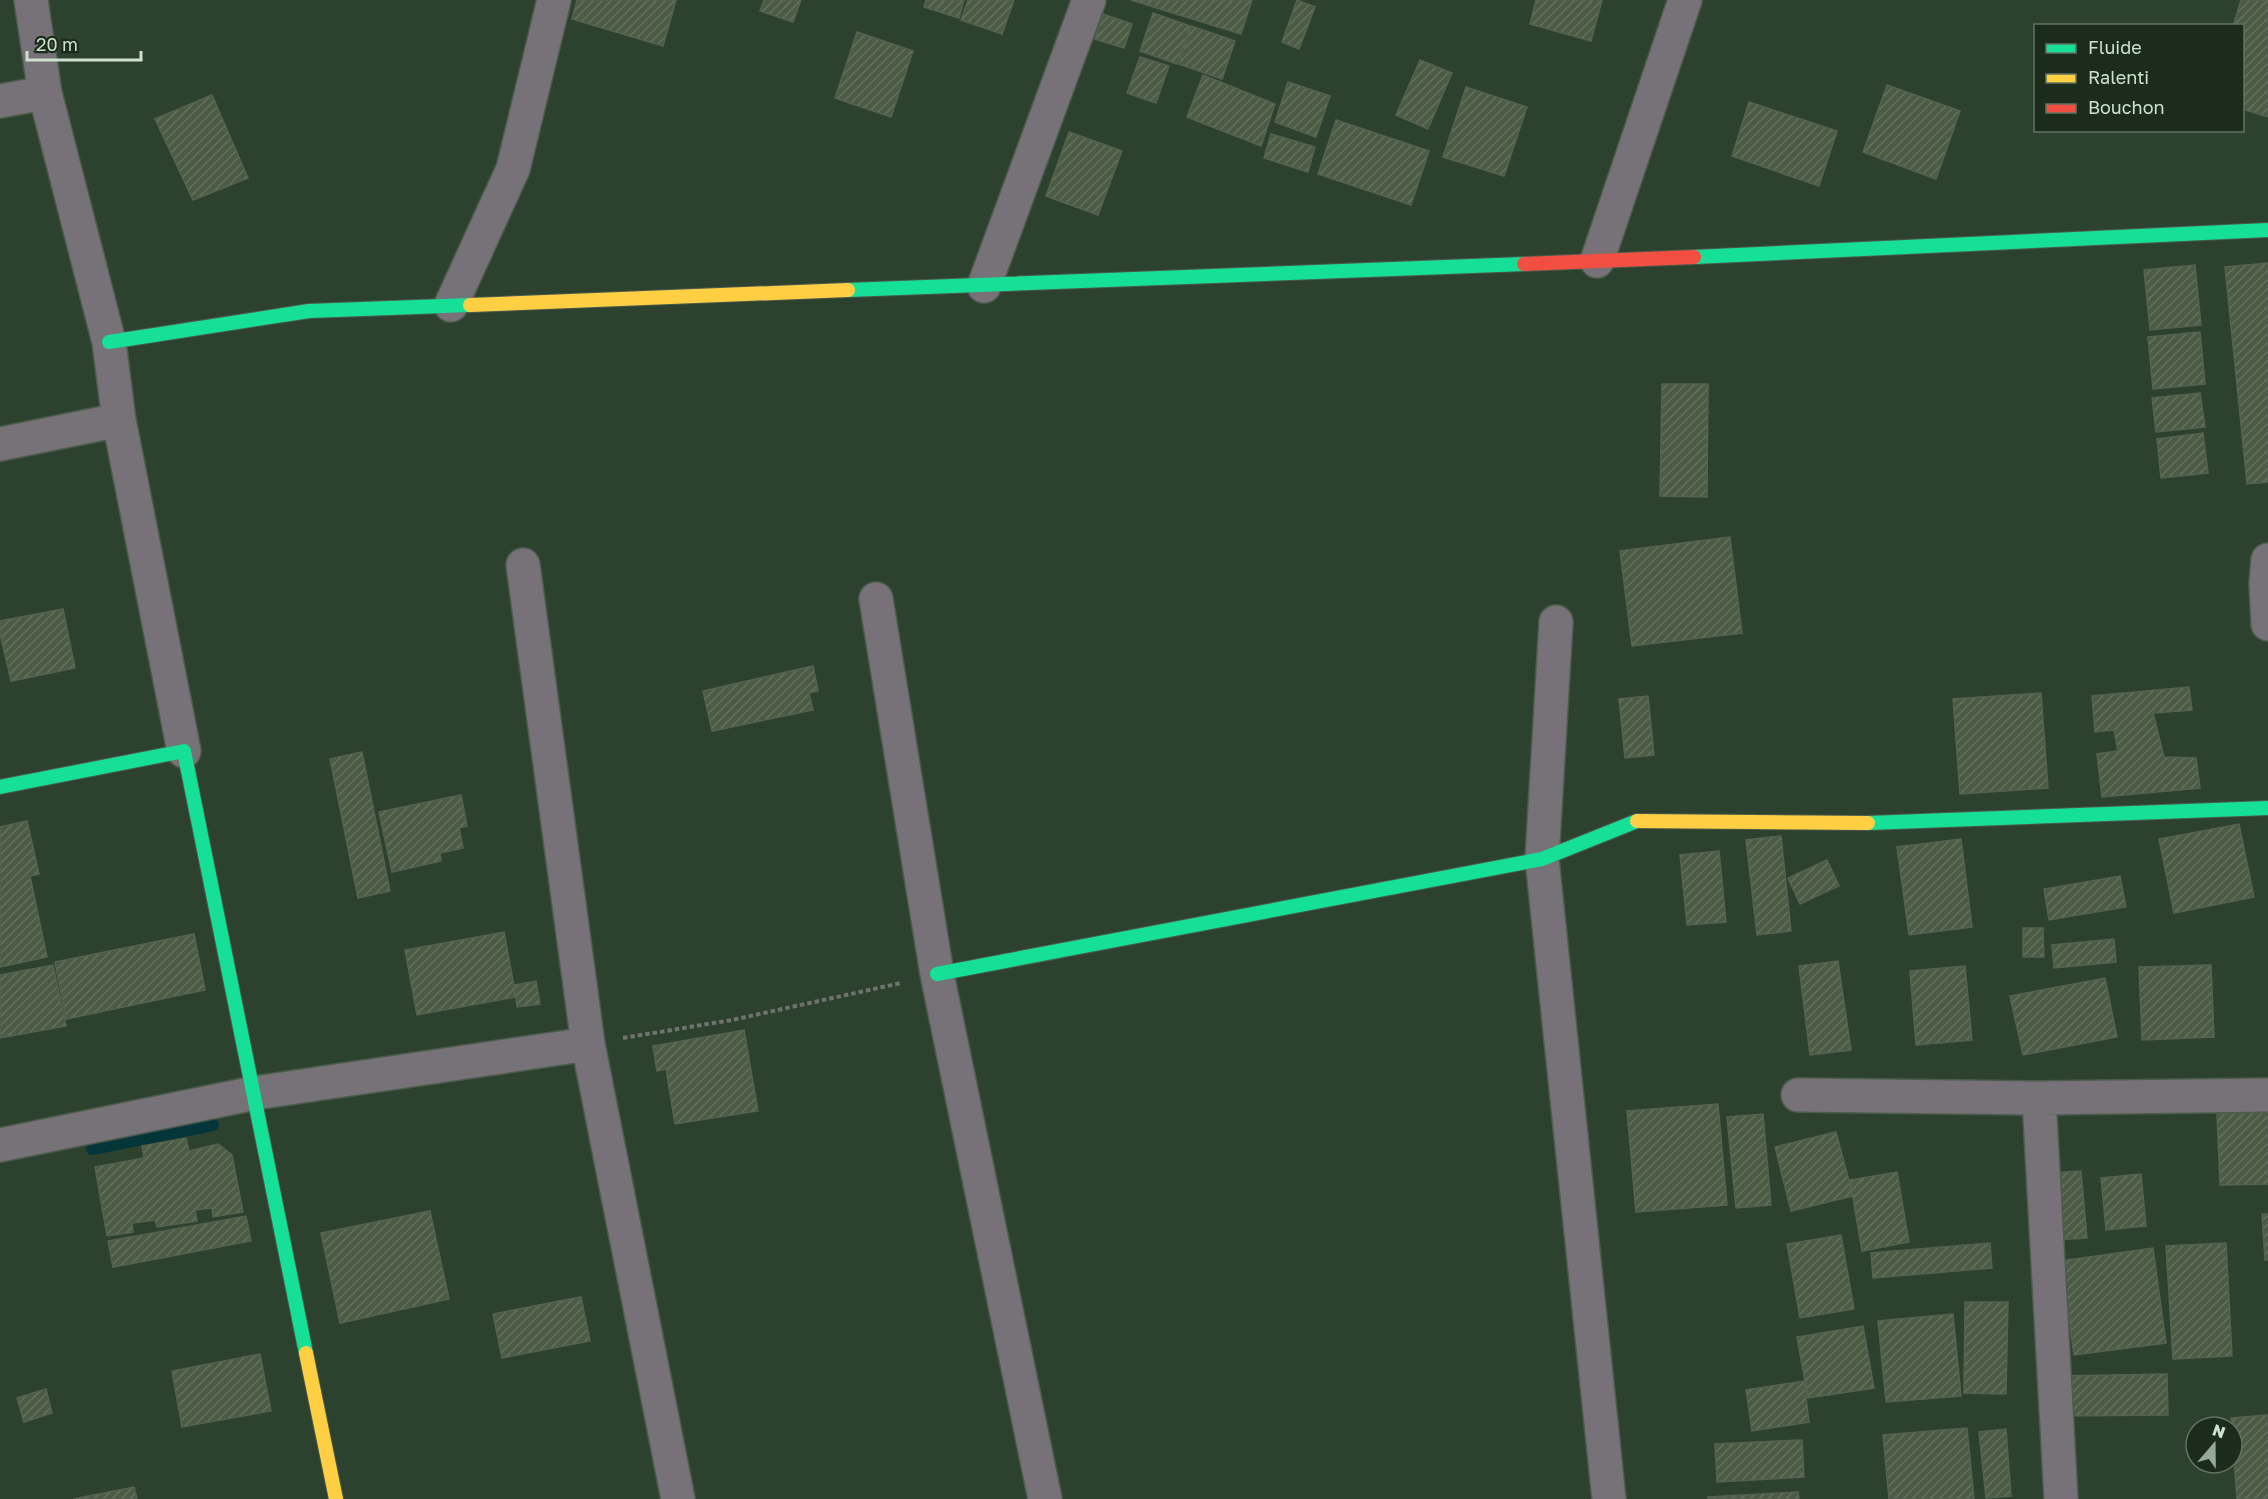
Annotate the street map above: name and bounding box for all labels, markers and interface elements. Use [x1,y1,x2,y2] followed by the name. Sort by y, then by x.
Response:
[27,24,141,62] scale bar
[2034,24,2244,132] legend
[36,33,78,55] text: 20 m
[2088,36,2142,58] text: Fluide
[2088,66,2149,88] text: Ralenti
[2088,96,2165,118] text: Bouchon
[2184,1415,2244,1475] north arrow
[2210,1419,2228,1442] text: N

